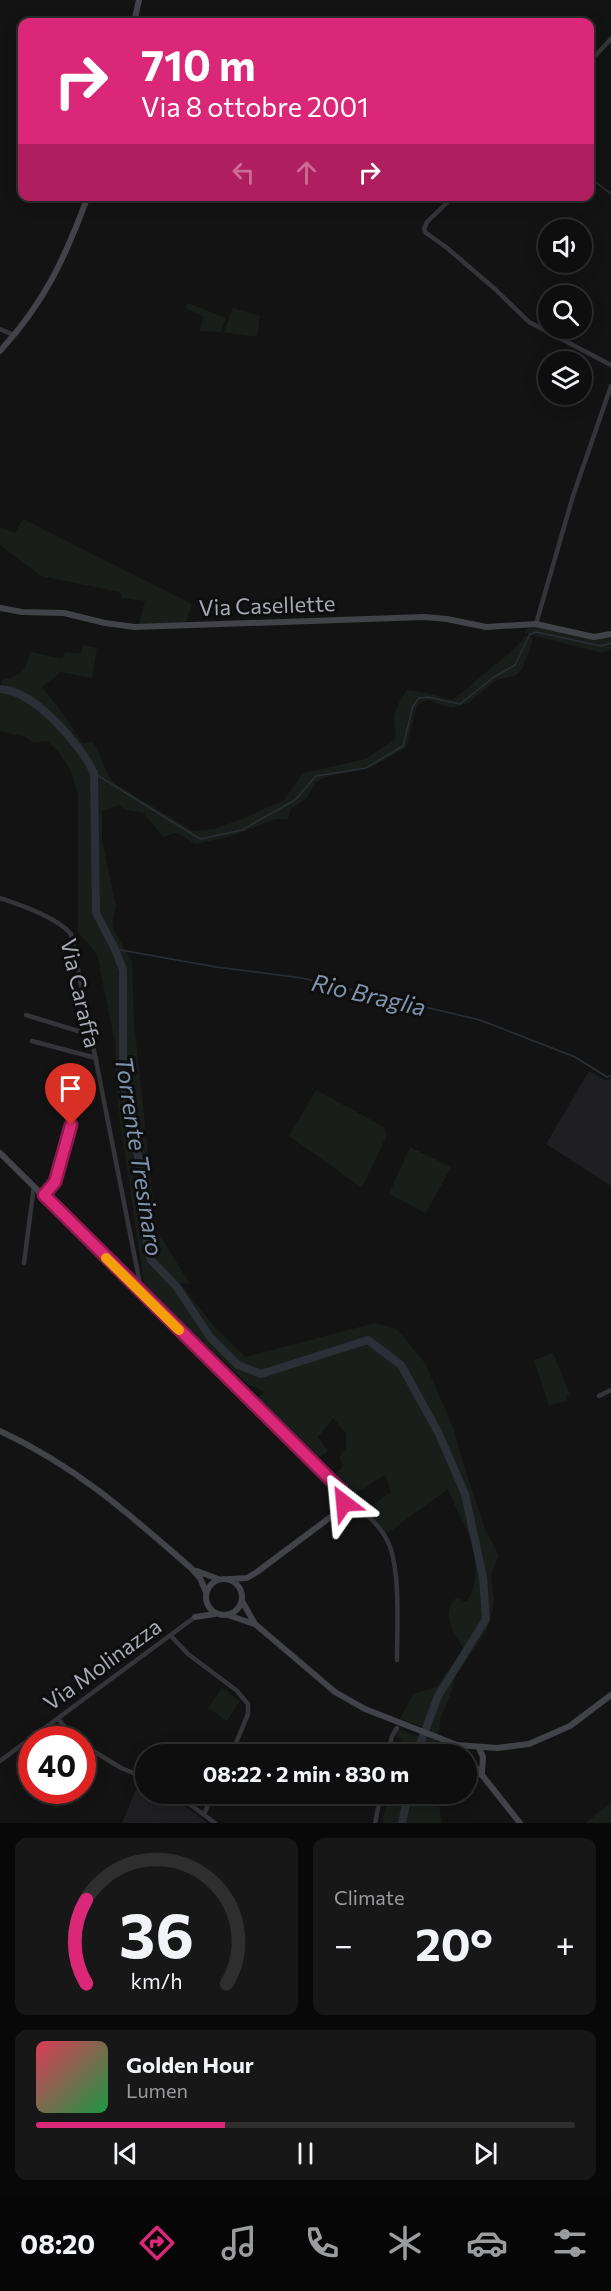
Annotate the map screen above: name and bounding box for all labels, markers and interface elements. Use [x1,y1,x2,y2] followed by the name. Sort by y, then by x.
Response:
[141,38,256,90] text: 710 m
[42,42,120,120] icon: right
[141,90,369,123] text: Via 8 ottobre 2001
[227,156,260,189] icon: left
[290,156,323,189] icon: ahead
[353,156,386,189] icon: right
[538,219,592,405] map controls
[538,219,592,273] button: sound
[538,285,592,339] button: search
[538,351,592,405] button: layers
[198,589,336,621] street label: Via Casellette
[55,936,107,1050] street label: Via Caraffa
[309,967,429,1021] water label: Rio Braglia
[110,1054,170,1258] water label: Torrente Tresinaro
[45,1063,96,1125] pin
[54,1072,87,1105] icon: arrive
[312,1471,376,1535] position arrow
[38,1612,166,1716] street label: Via Molinazza
[18,1726,96,1804] speed limit sign: 40
[203,1760,409,1787] text: 08:22 · 2 min · 830 m
[334,1885,404,1909] text: Climate
[119,1895,194,1971] text: 36
[415,1915,493,1970] text: 20°
[334,1923,353,1964] text: −
[556,1923,575,1964] text: +
[130,1967,183,1993] text: km/h
[126,2051,254,2078] text: Golden Hour
[126,2078,188,2102] text: Lumen
[109,2137,142,2170] icon: previous
[289,2137,322,2170] icon: pause
[469,2137,502,2170] icon: next
[136,2222,178,2264] icon: directions
[218,2222,260,2264] icon: music
[301,2222,343,2264] icon: phone
[384,2222,426,2264] icon: climate
[466,2222,508,2264] icon: car
[549,2222,591,2264] icon: filters
[20,2227,95,2260] text: 08:20

